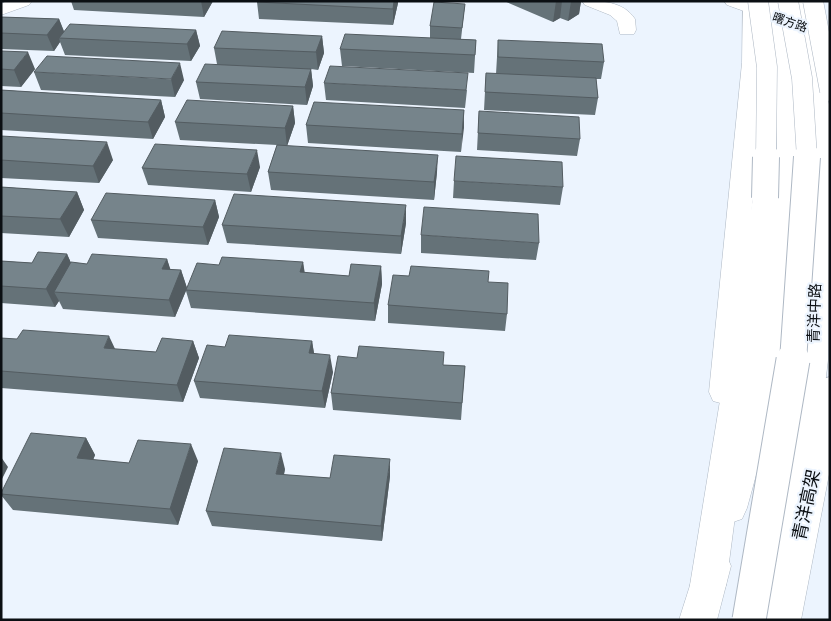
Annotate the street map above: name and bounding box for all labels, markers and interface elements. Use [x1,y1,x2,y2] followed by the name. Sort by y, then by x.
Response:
[771,9,809,35] street label: 曙方路
[803,283,825,343] street label: 青洋中路
[788,468,824,542] street label: 青洋高架

